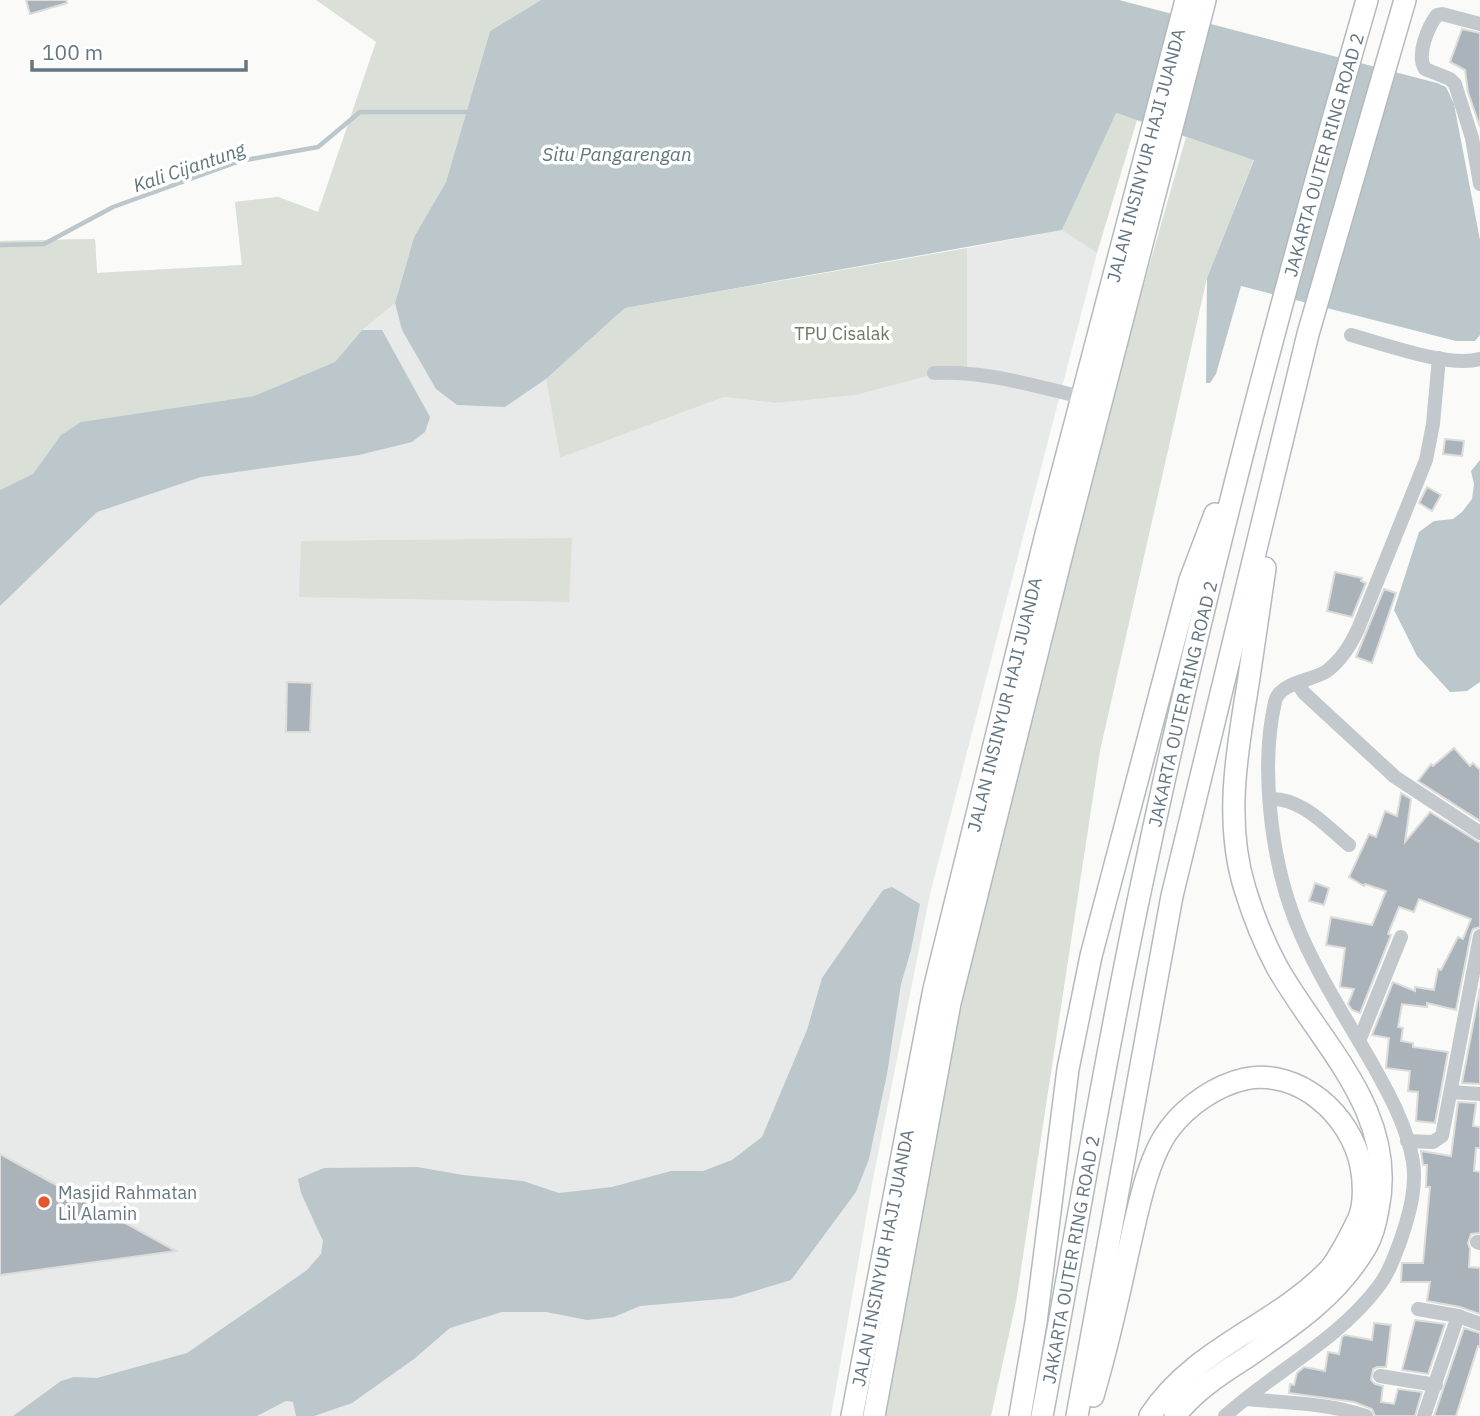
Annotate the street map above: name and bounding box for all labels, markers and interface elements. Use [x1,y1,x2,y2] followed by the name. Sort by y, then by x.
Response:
[1101,25,1190,285] street label: JALAN INSINYUR HAJI JUANDA
[32,28,245,72] scale bar
[1279,30,1368,279] street label: JAKARTA OUTER RING ROAD 2
[42,38,103,66] text: 100 m
[130,136,249,197] water label: Kali Cijantung
[542,142,692,166] water label: Situ Pangarengan
[794,322,890,345] park label: TPU Cisalak
[962,574,1047,834] street label: JALAN INSINYUR HAJI JUANDA
[1143,578,1222,829] street label: JAKARTA OUTER RING ROAD 2
[846,1127,918,1388] street label: JALAN INSINYUR HAJI JUANDA
[1037,1134,1104,1386] street label: JAKARTA OUTER RING ROAD 2
[58,1181,197,1225] place label: Masjid Rahmatan Lil Alamin
[36,1194,52,1210] marker: Masjid Rahmatan Lil Alamin

